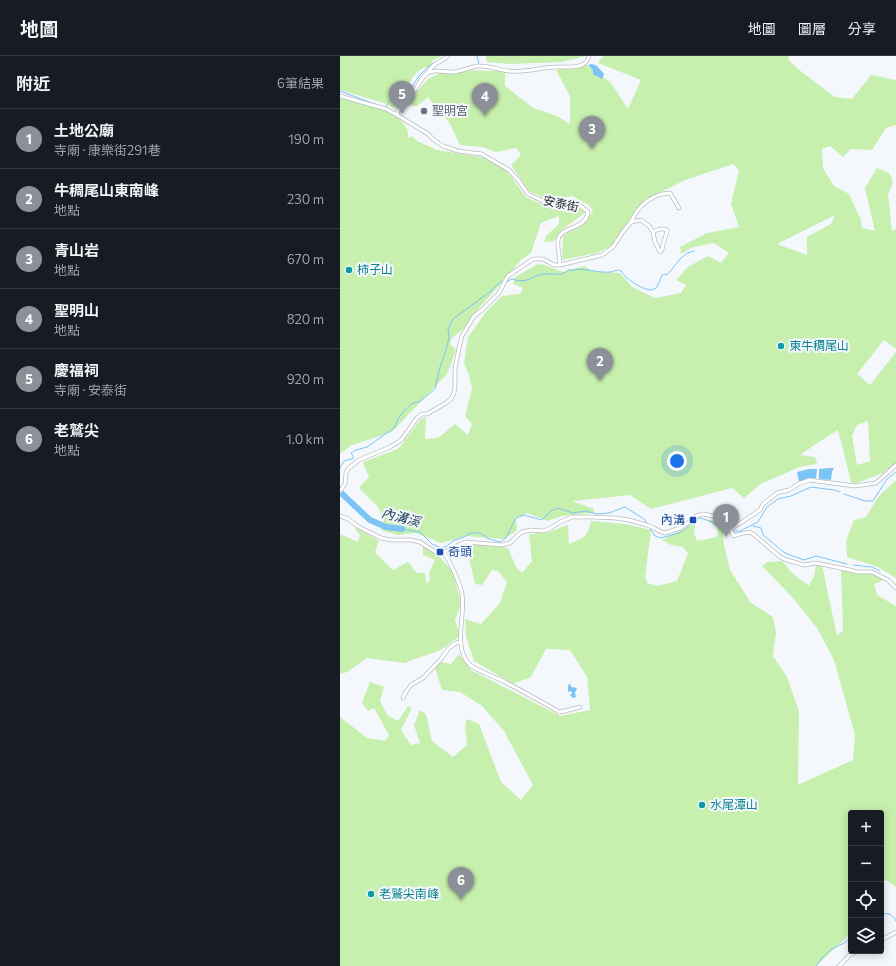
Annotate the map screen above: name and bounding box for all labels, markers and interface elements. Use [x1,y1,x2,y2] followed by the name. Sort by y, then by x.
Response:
[20,17,58,40] text: 地圖
[748,20,776,37] text: 地圖
[798,20,826,37] text: 圖層
[848,20,876,37] text: 分享
[16,73,50,94] text: 附近
[277,75,324,91] text: 6筆結果
[389,81,415,114] pin: 5
[472,83,498,116] pin: 4
[432,103,468,117] place label: 聖明宮
[419,106,429,116] marker: 聖明宮
[579,116,605,149] pin: 3
[54,121,114,139] text: 土地公廟
[26,131,32,147] text: 1
[288,131,324,147] text: 190 m
[54,142,161,158] text: 寺廟 · 康樂街291巷
[54,181,159,199] text: 牛稠尾山東南峰
[25,191,33,207] text: 2
[287,191,324,207] text: 230 m
[542,192,580,214] street label: 安泰街
[54,202,80,218] text: 地點
[54,241,99,259] text: 青山岩
[25,251,33,267] text: 3
[287,251,324,267] text: 670 m
[54,262,80,278] text: 地點
[357,262,393,276] place label: 柿子山
[344,265,354,275] marker: 柿子山
[54,301,99,319] text: 聖明山
[25,311,33,327] text: 4
[287,311,324,327] text: 820 m
[54,322,80,338] text: 地點
[789,338,849,352] place label: 東牛稠尾山
[776,341,786,351] marker: 東牛稠尾山
[587,348,613,381] pin: 2
[54,361,99,379] text: 慶福祠
[25,371,33,387] text: 5
[287,371,324,387] text: 920 m
[54,382,127,398] text: 寺廟 · 安泰街
[54,421,99,439] text: 老鷲尖
[25,431,33,447] text: 6
[286,431,324,447] text: 1.0 km
[54,442,80,458] text: 地點
[667,451,687,471] your location
[380,504,424,530] water label: 內溝溪
[713,504,739,537] pin: 1
[661,512,685,526] place label: 內溝
[688,515,698,525] marker: 內溝
[448,544,472,558] place label: 奇頭
[435,547,445,557] marker: 奇頭
[710,797,758,811] place label: 水尾潭山
[697,800,707,810] marker: 水尾潭山
[848,810,884,954] map controls
[848,810,884,846] button: +
[848,846,884,882] button: −
[448,867,474,900] pin: 6
[848,882,884,918] button: locate
[379,886,439,900] place label: 老鷲尖南峰
[366,889,376,899] marker: 老鷲尖南峰
[848,918,884,954] button: layers

